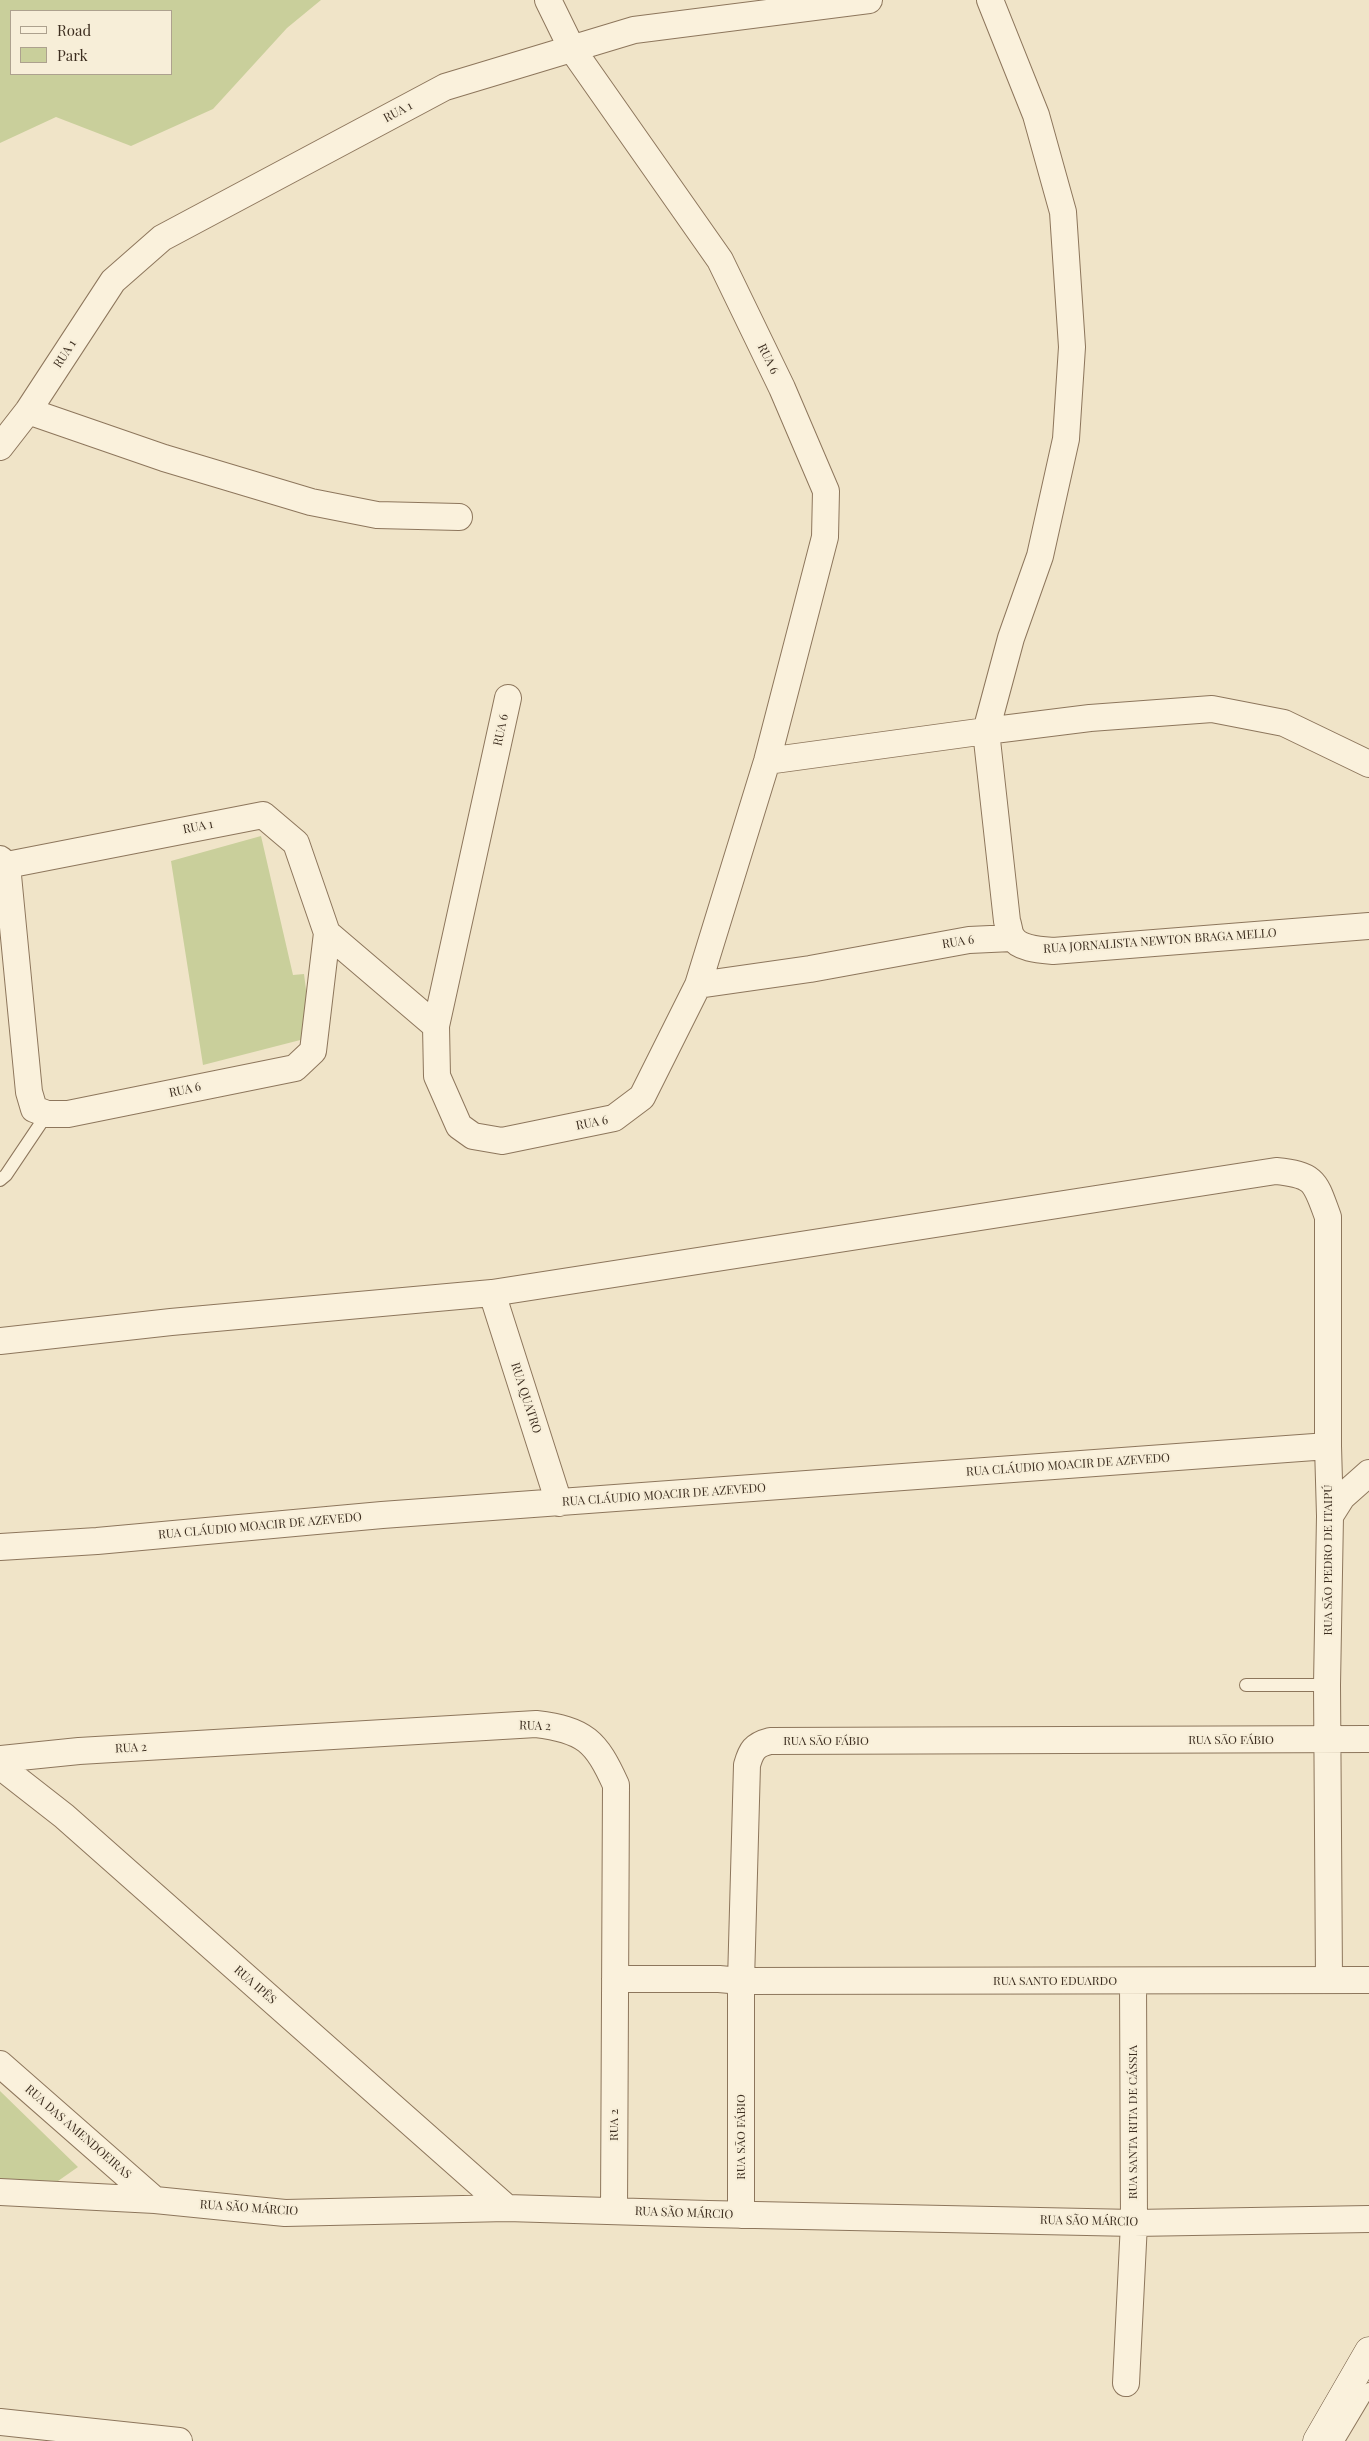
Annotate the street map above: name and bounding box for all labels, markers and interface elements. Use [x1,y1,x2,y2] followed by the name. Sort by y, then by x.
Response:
[10,10,172,75] legend
[57,20,91,40] text: Road
[57,45,88,65] text: Park
[381,98,415,126] street label: RUA 1
[51,337,79,371] street label: RUA 1
[754,341,782,377] street label: RUA 6
[491,713,511,747] street label: RUA 6
[182,817,214,837] street label: RUA 1
[1043,926,1277,956] street label: RUA JORNALISTA NEWTON BRAGA MELLO
[941,932,975,952] street label: RUA 6
[168,1080,202,1100] street label: RUA 6
[575,1113,609,1133] street label: RUA 6
[508,1361,544,1435] street label: RUA QUATRO
[966,1451,1170,1479] street label: RUA CLÁUDIO MOACIR DE AZEVEDO
[562,1481,766,1509] street label: RUA CLÁUDIO MOACIR DE AZEVEDO
[1321,1485,1335,1635] street label: RUA SÃO PEDRO DE ITAIPÚ
[158,1510,362,1542] street label: RUA CLÁUDIO MOACIR DE AZEVEDO
[519,1718,551,1734] street label: RUA 2
[1188,1733,1274,1747] street label: RUA SÃO FÁBIO
[783,1734,869,1748] street label: RUA SÃO FÁBIO
[115,1740,147,1756] street label: RUA 2
[231,1963,279,2007] street label: RUA IPÊS
[993,1974,1117,1988] street label: RUA SANTO EDUARDO
[1126,2045,1140,2199] street label: RUA SANTA RITA DE CÁSSIA
[22,2082,134,2182] street label: RUA DAS AMENDOEIRAS
[734,2094,748,2180] street label: RUA SÃO FÁBIO
[607,2109,621,2141] street label: RUA 2
[199,2197,299,2219] street label: RUA SÃO MÁRCIO
[635,2204,733,2222] street label: RUA SÃO MÁRCIO
[1040,2213,1138,2229] street label: RUA SÃO MÁRCIO

